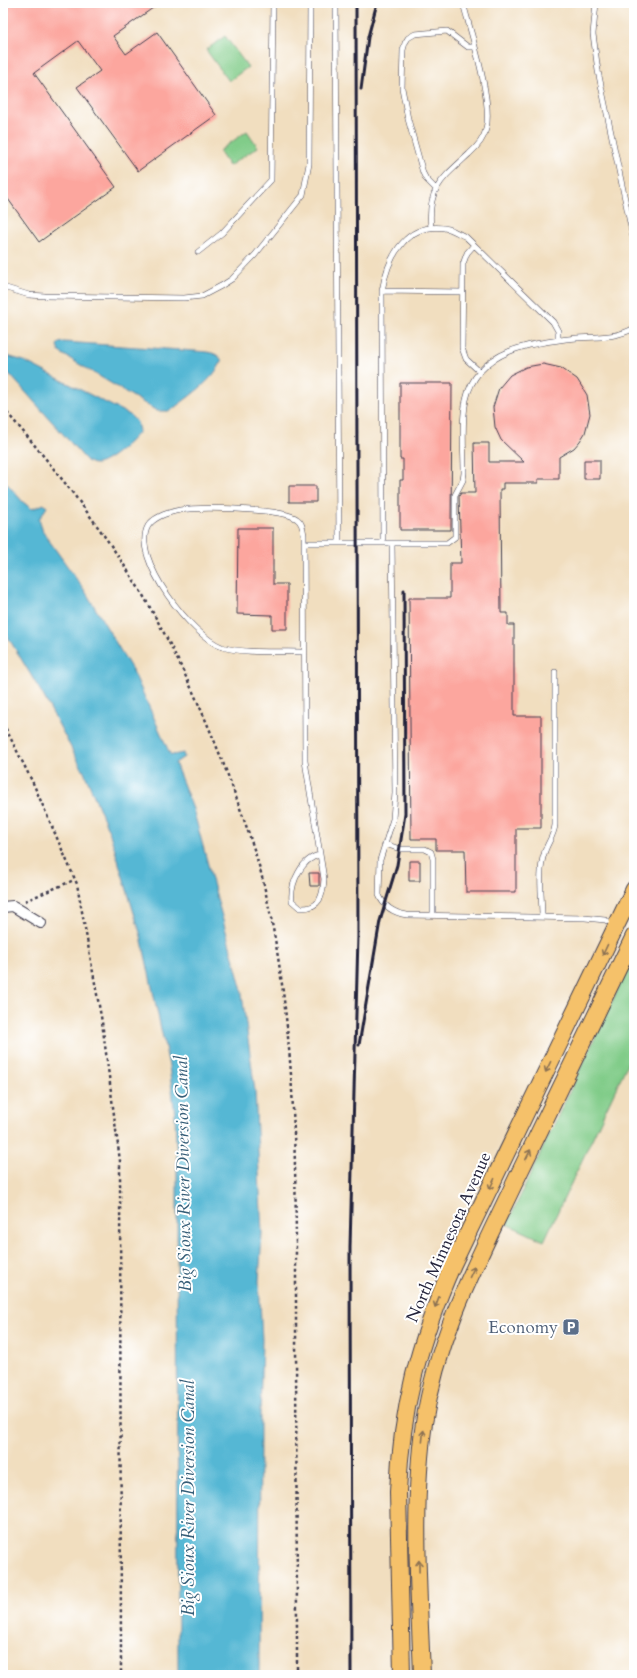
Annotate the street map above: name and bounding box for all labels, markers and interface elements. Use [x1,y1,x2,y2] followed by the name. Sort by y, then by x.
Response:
[601,944,608,956] one-way arrow
[169,1055,198,1292] water label: Big Sioux River Diversion Canal
[544,1060,551,1072] one-way arrow
[400,1148,496,1326] street label: North Minnesota Avenue
[525,1149,532,1161] one-way arrow
[488,1177,495,1189] one-way arrow
[469,1267,476,1279] one-way arrow
[432,1295,440,1307] one-way arrow
[488,1316,558,1339] place label: Economy
[561,1317,581,1337] parking icon: Economy
[176,1379,201,1616] water label: Big Sioux River Diversion Canal
[419,1430,426,1443] one-way arrow
[415,1560,423,1573] one-way arrow

